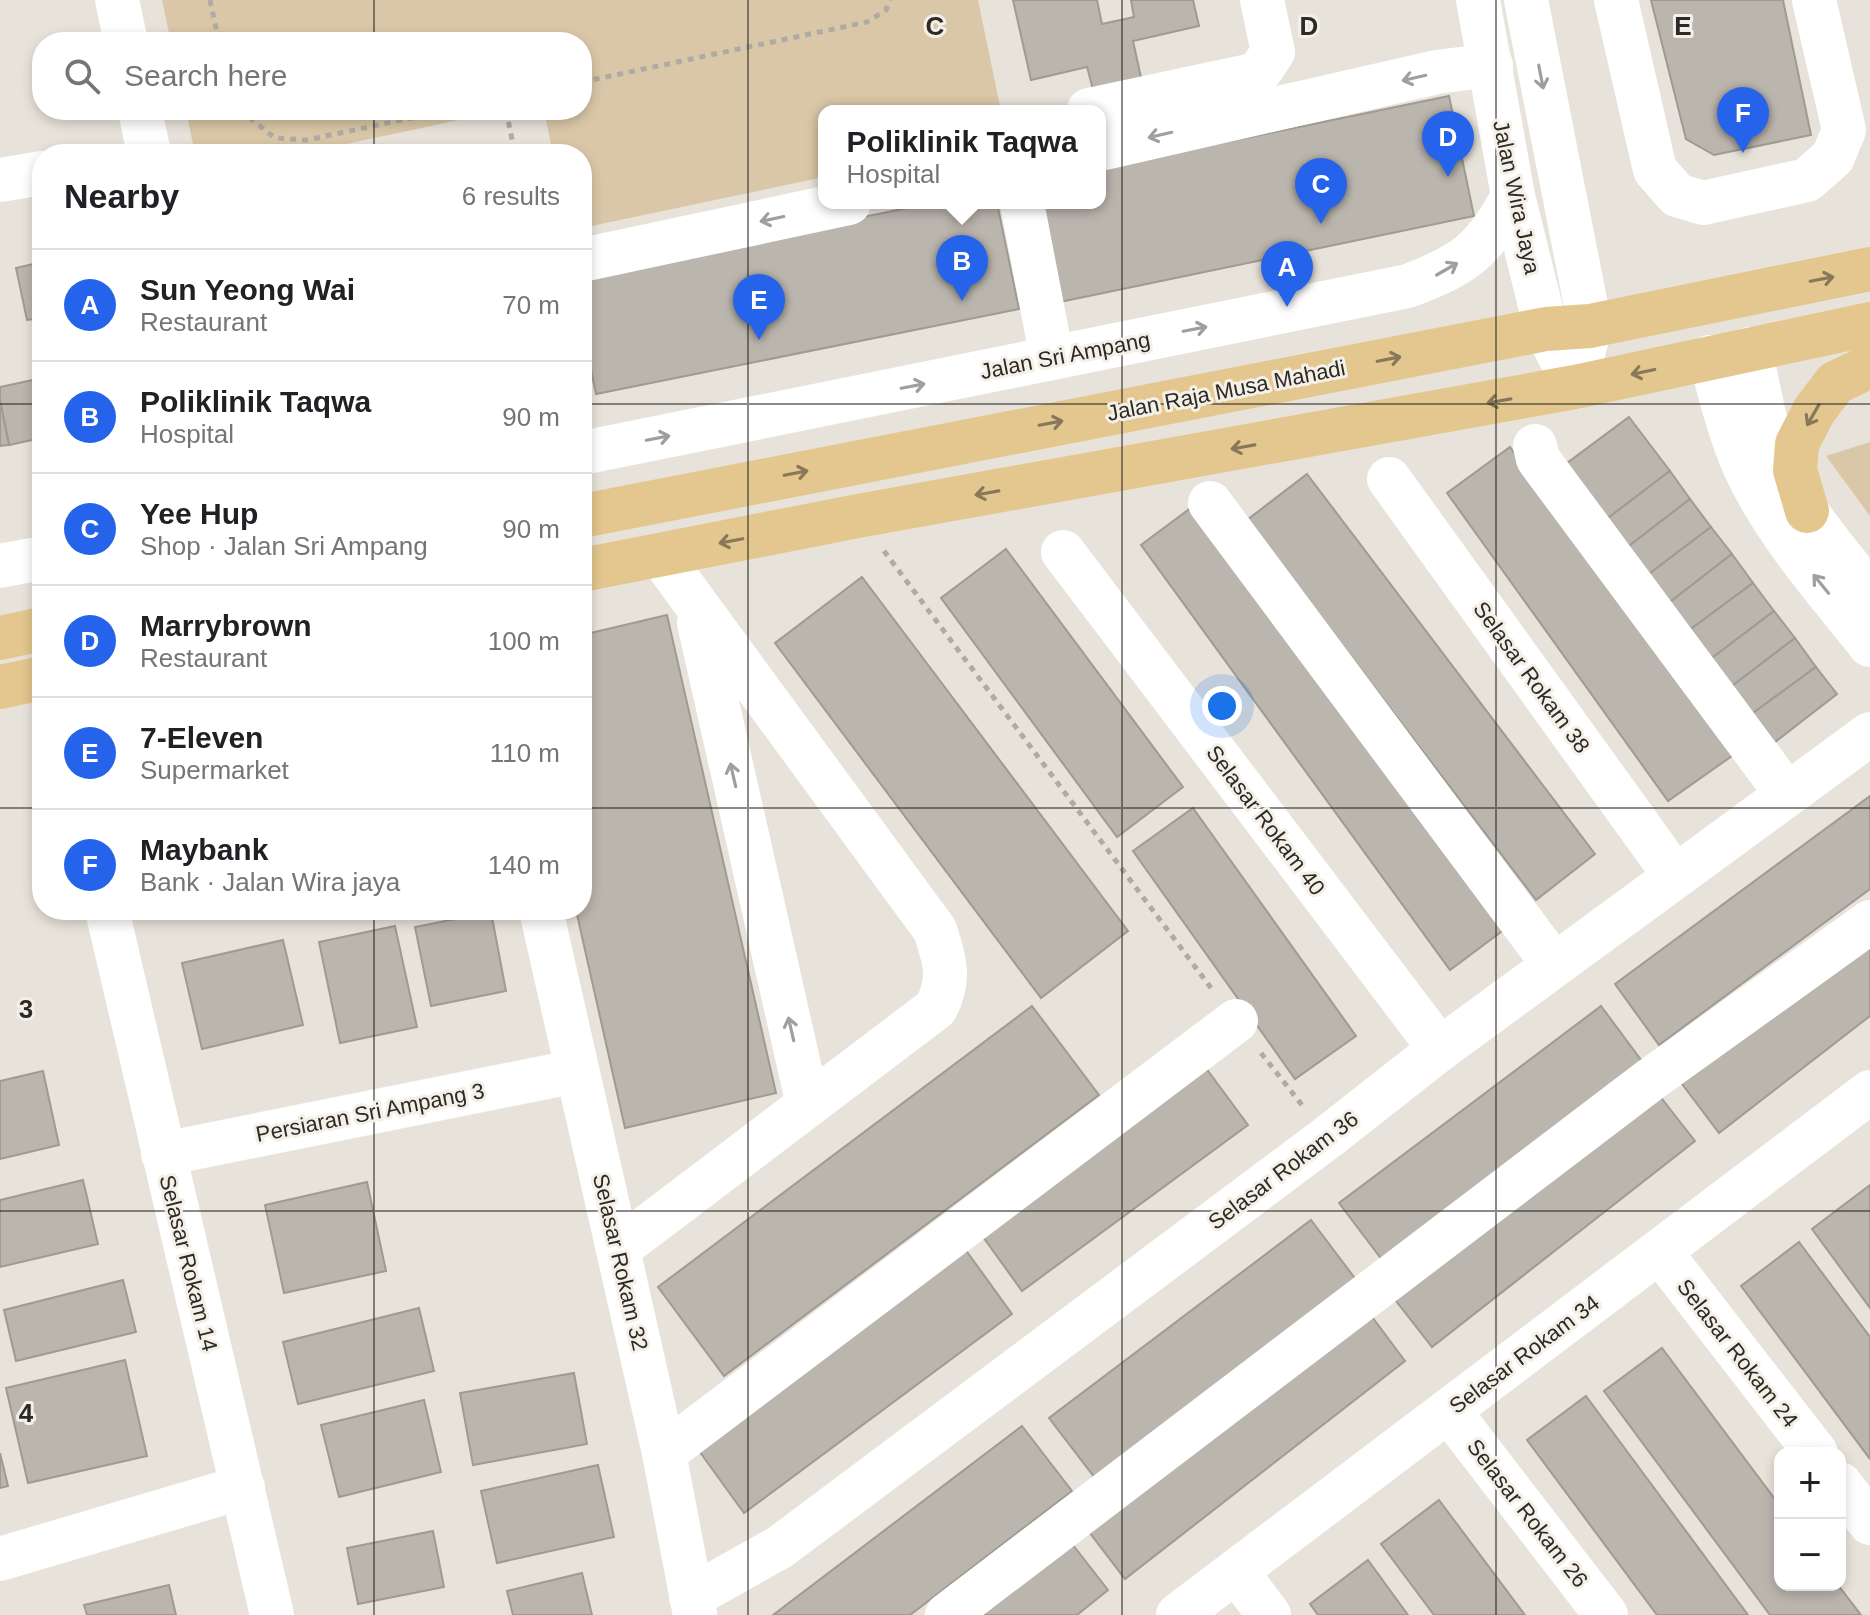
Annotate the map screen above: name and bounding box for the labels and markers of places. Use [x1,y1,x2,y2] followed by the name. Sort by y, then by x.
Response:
[1717,87,1769,153] pin: F
[1422,111,1474,177] pin: D
[1295,158,1347,224] pin: C
[936,235,988,301] pin: B
[1261,241,1313,307] pin: A
[733,274,785,340] pin: E

